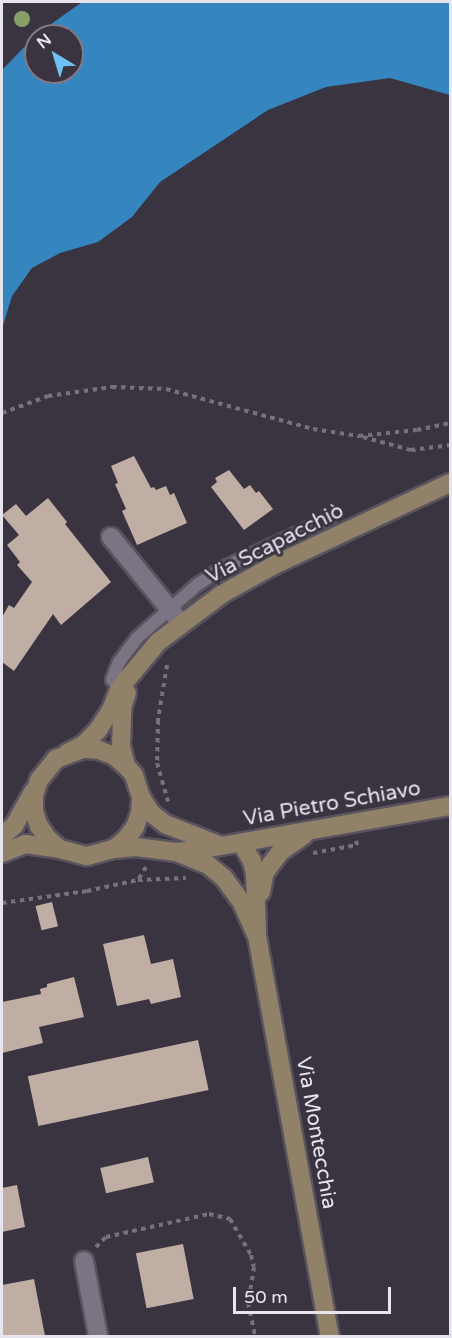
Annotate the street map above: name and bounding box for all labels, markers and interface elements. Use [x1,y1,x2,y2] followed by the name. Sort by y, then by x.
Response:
[24,24,84,84] north arrow
[33,30,55,53] text: N
[202,499,348,589] street label: Via Scapacchiò
[241,776,423,832] street label: Via Pietro Schiavo
[290,1055,342,1211] street label: Via Montecchia
[236,1275,394,1313] scale bar
[244,1286,288,1308] text: 50 m

